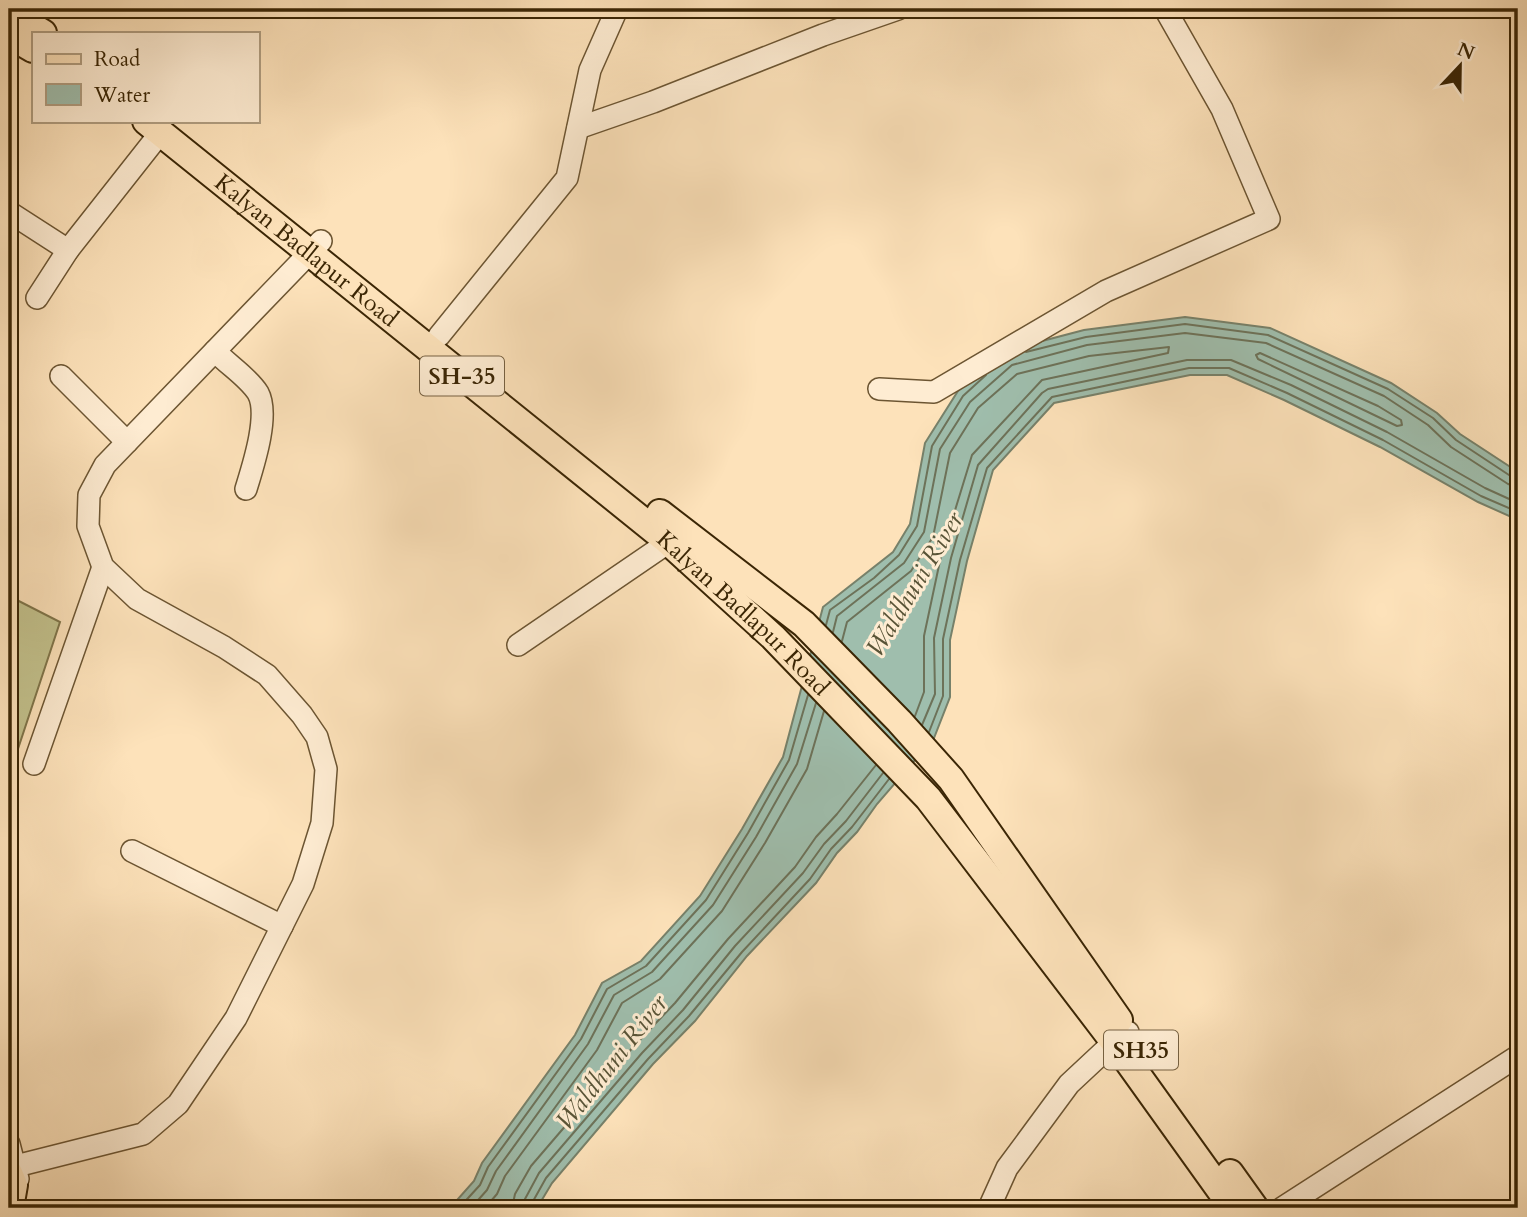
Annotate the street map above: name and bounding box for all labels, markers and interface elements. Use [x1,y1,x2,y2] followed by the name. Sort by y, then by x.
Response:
[32,32,259,122] legend
[1426,32,1496,102] north arrow
[1453,36,1479,66] text: N
[94,45,140,74] text: Road
[93,81,150,110] text: Water
[207,166,405,335] street label: Kalyan Badlapur Road
[420,356,504,396] road number: SH-35
[857,504,972,663] water label: Waldhuni River
[649,523,837,703] street label: Kalyan Badlapur Road
[547,986,676,1137] water label: Waldhuni River
[1104,1030,1178,1070] road number: SH35

